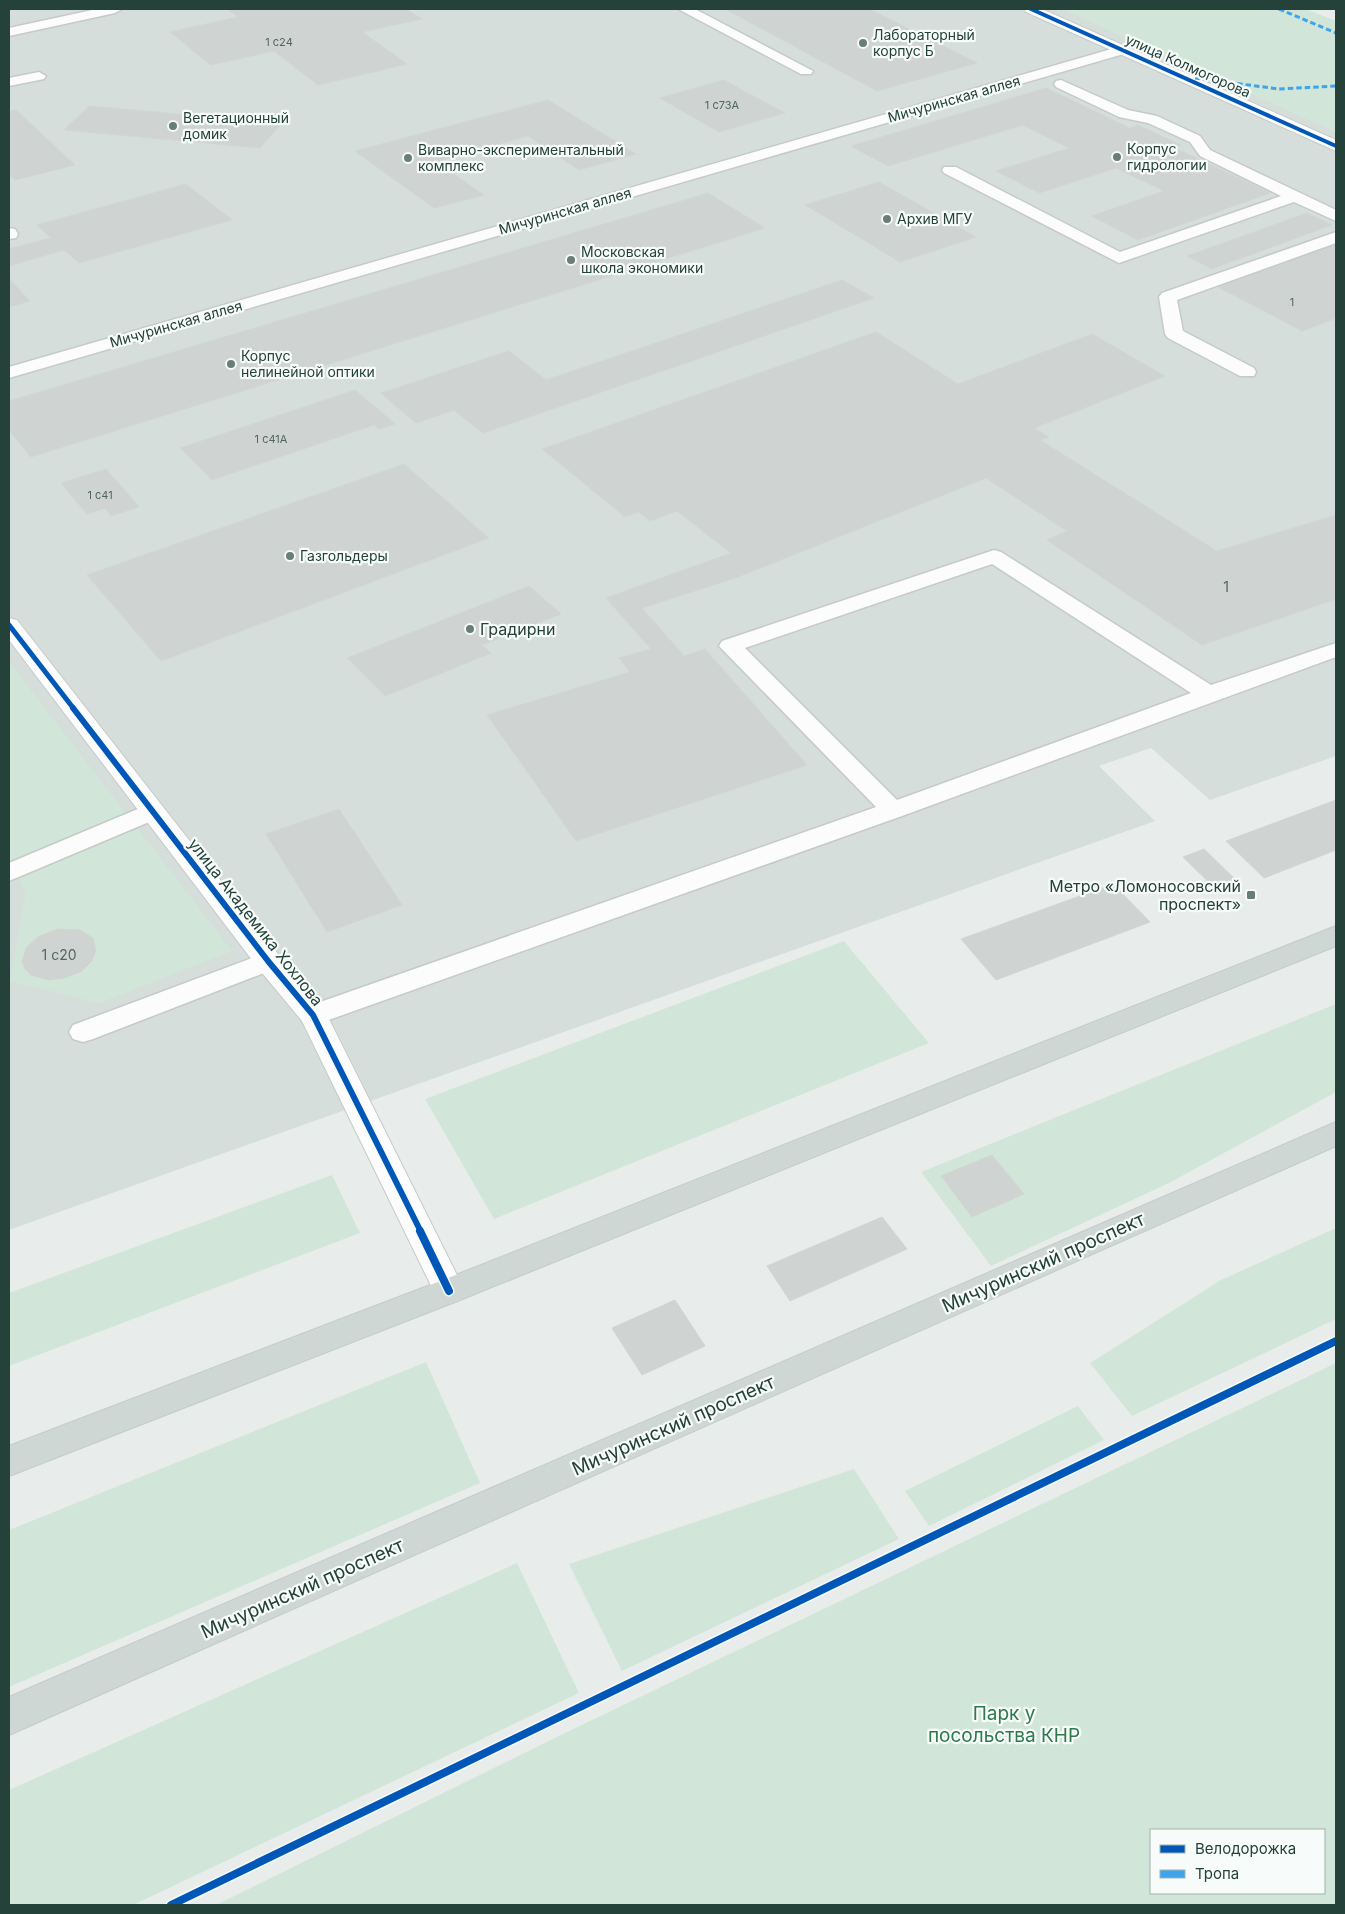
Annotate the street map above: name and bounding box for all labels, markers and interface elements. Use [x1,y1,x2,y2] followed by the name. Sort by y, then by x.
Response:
[873,26,975,59] place label: Лабораторный корпус Б
[1123,30,1253,101] street label: улица Колмогорова
[265,35,293,49] house number: 1 с24
[857,37,869,49] marker: Лабораторный корпус Б
[886,71,1022,126] street label: Мичуринская аллея
[705,98,740,112] house number: 1 с73А
[183,109,289,142] place label: Вегетационный домик
[167,120,179,132] marker: Вегетационный домик
[1127,140,1207,173] place label: Корпус гидрологии
[418,141,624,174] place label: Виварно-экспериментальный комплекс
[1111,151,1123,163] marker: Корпус гидрологии
[402,152,414,164] marker: Виварно-экспериментальный комплекс
[497,183,633,238] street label: Мичуринская аллея
[897,210,972,227] place label: Архив МГУ
[881,213,893,225] marker: Архив МГУ
[581,243,703,276] place label: Московская школа экономики
[565,254,577,266] marker: Московская школа экономики
[1290,295,1294,309] house number: 1
[108,296,244,351] street label: Мичуринская аллея
[241,347,375,380] place label: Корпус нелинейной оптики
[225,358,237,370] marker: Корпус нелинейной оптики
[255,432,288,446] house number: 1 с41А
[87,488,113,502] house number: 1 с41
[300,547,388,564] place label: Газгольдеры
[284,550,296,562] marker: Газгольдеры
[1223,578,1229,595] house number: 1
[480,619,556,639] place label: Градирни
[464,623,476,635] marker: Градирни
[184,834,328,1010] street label: улица Академика Хохлова
[1049,876,1241,914] place label: Метро «Ломоносовский проспект»
[1245,889,1257,901] marker: Метро «Ломоносовский проспект»
[42,946,77,963] house number: 1 с20
[938,1207,1148,1318] street label: Мичуринский проспект
[568,1370,778,1481] street label: Мичуринский проспект
[197,1533,407,1644] street label: Мичуринский проспект
[928,1702,1080,1747] park label: Парк у посольства КНР
[1150,1829,1325,1894] legend
[1195,1839,1296,1858] text: Велодорожка
[1195,1864,1239,1883] text: Тропа

